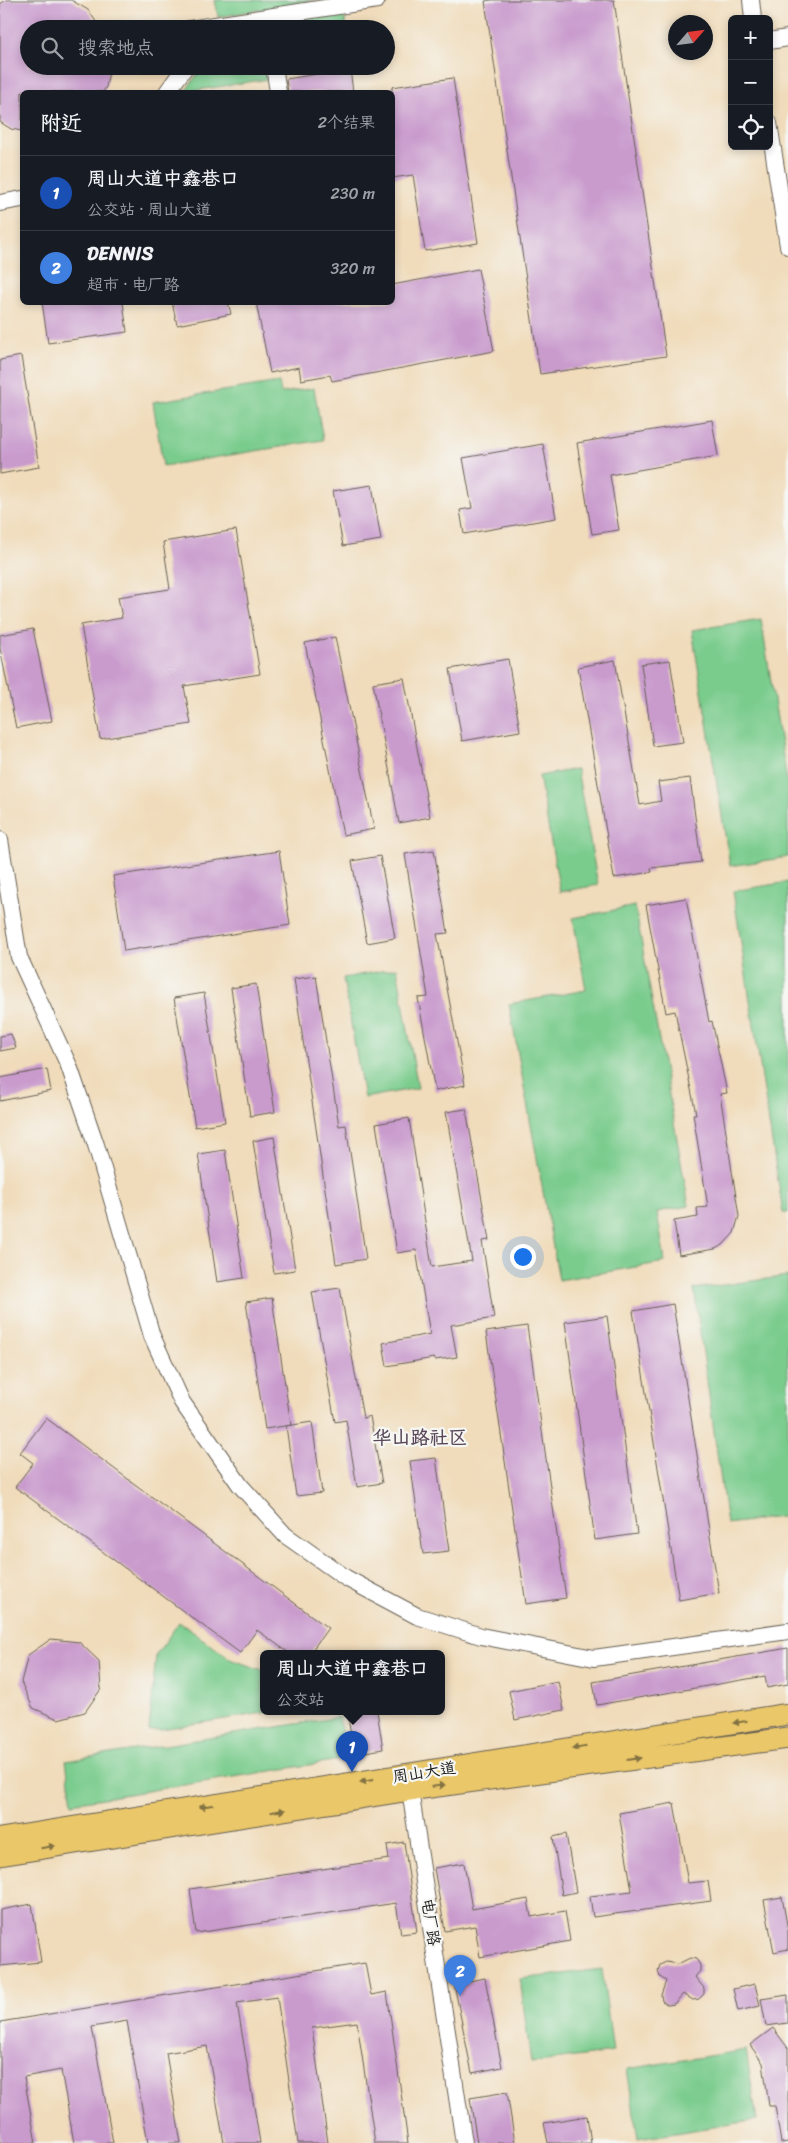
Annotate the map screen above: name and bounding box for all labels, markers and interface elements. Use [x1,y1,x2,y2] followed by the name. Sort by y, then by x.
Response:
[668,15,713,60] north arrow
[728,15,773,150] map controls
[728,15,773,60] button: +
[20,20,395,75] search box
[78,31,154,64] text: 搜索地点
[38,34,66,62] icon: search
[728,60,773,105] button: −
[40,104,82,142] text: 附近
[728,105,773,150] button: locate
[318,108,375,137] text: 2个结果
[87,162,239,195] text: 周山大道中鑫巷口
[53,179,59,208] text: 1
[330,179,375,208] text: 230 m
[87,195,212,224] text: 公交站 · 周山大道
[87,237,153,270] text: DENNIS
[51,254,61,283] text: 2
[330,254,375,283] text: 320 m
[87,270,180,299] text: 超市 · 电厂路
[510,1244,536,1270] your location
[372,1421,468,1454] district label: 华山路社区
[260,1650,445,1715] popup
[276,1652,429,1685] text: 周山大道中鑫巷口
[276,1685,325,1714] text: 公交站
[731,1718,747,1726] one-way arrow
[336,1731,368,1772] pin: 1
[571,1744,587,1752] one-way arrow
[390,1753,458,1791] street label: 周山大道
[626,1755,642,1763] one-way arrow
[359,1777,375,1785] one-way arrow
[431,1782,447,1790] one-way arrow
[198,1803,214,1811] one-way arrow
[270,1806,286,1814] one-way arrow
[41,1843,57,1851] one-way arrow
[413,1896,449,1948] street label: 电厂路
[444,1955,476,1996] pin: 2

